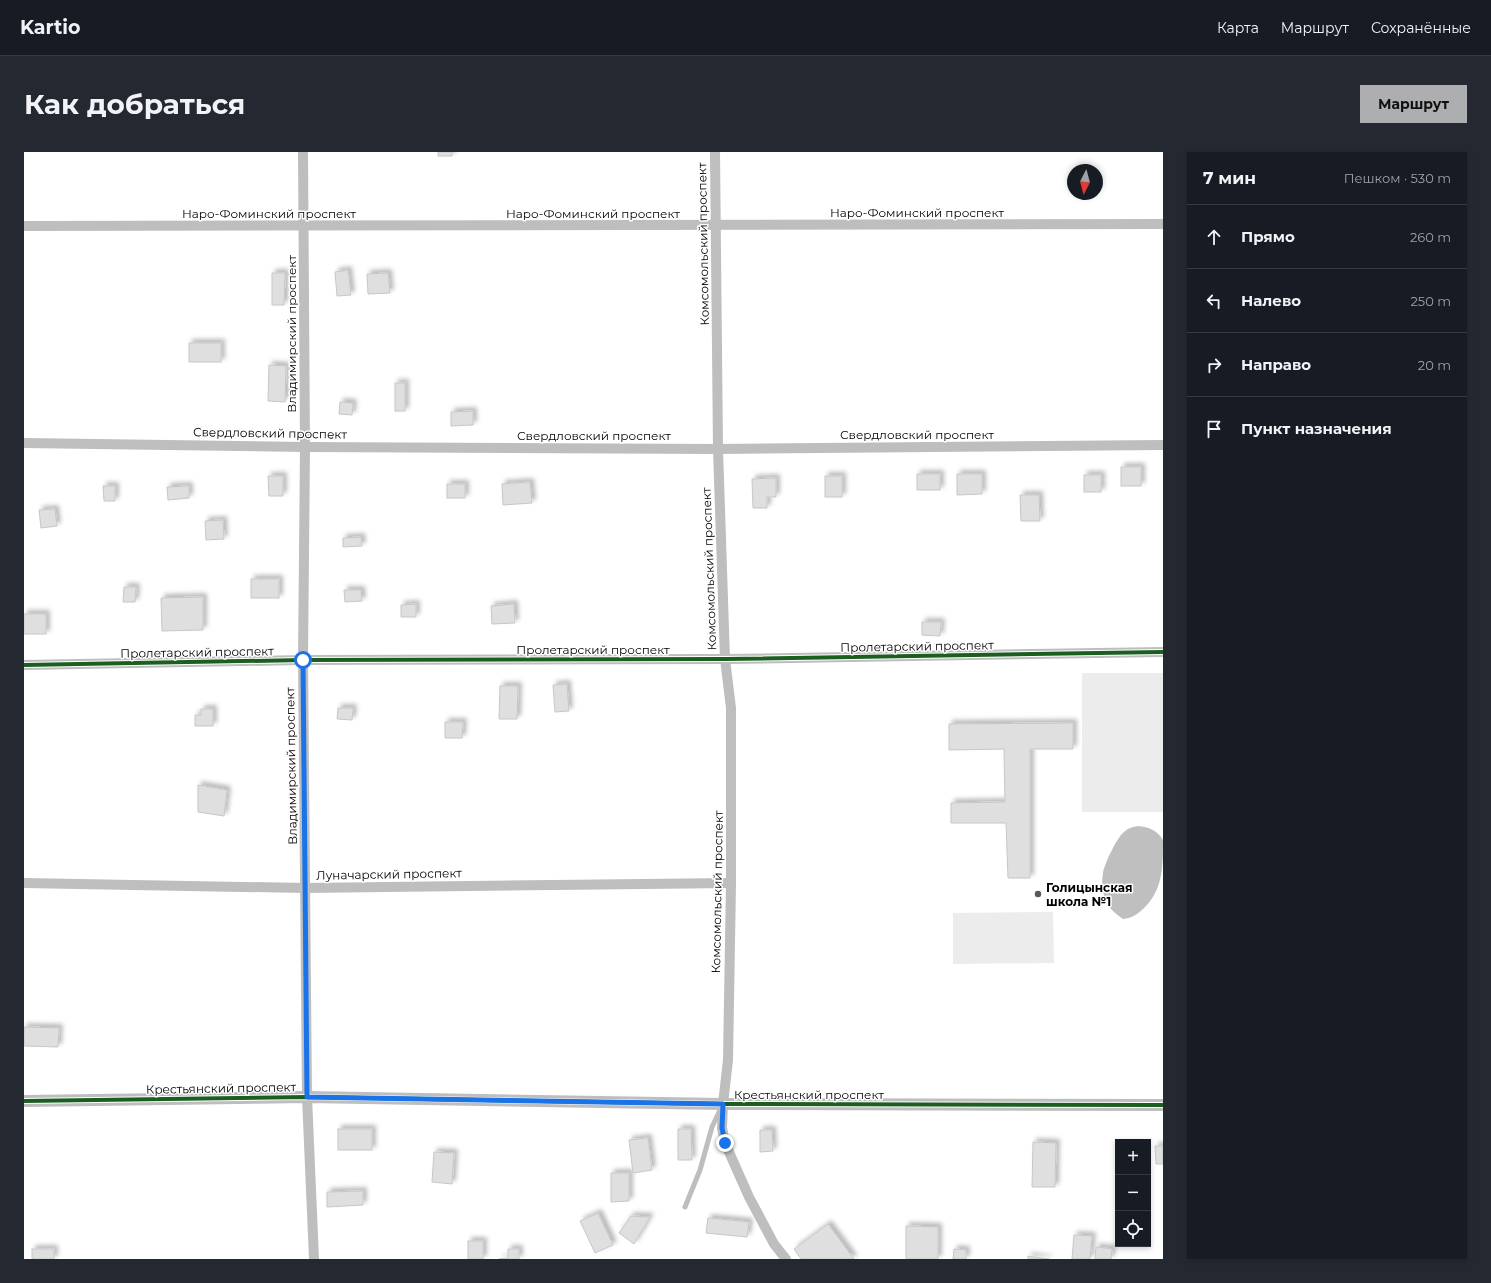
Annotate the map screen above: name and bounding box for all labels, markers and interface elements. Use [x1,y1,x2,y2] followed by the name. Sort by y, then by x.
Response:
[20,16,80,39] text: Kartio
[1217,19,1259,37] text: Карта
[1281,19,1349,37] text: Маршрут
[1371,19,1471,37] text: Сохранённые
[1360,85,1467,123] button: Маршрут
[24,87,245,121] text: Как добраться
[694,162,712,326] street label: Комсомольский проспект
[1067,164,1103,200] north arrow
[1203,168,1256,188] text: 7 мин
[1344,170,1451,186] text: Пешком · 530 m
[830,205,1004,220] street label: Наро-Фоминский проспект
[182,206,356,221] street label: Наро-Фоминский проспект
[506,206,680,221] street label: Наро-Фоминский проспект
[1203,226,1225,248] icon: ahead
[1241,227,1295,246] text: Прямо
[1410,229,1451,245] text: 260 m
[284,255,299,413] street label: Владимирский проспект
[1203,290,1225,312] icon: left
[1241,291,1301,310] text: Налево
[1410,293,1451,309] text: 250 m
[1203,354,1225,376] icon: right
[1241,355,1311,374] text: Направо
[1418,357,1451,373] text: 20 m
[1203,418,1225,440] icon: arrive
[1241,419,1392,438] text: Пункт назначения
[193,424,347,442] street label: Свердловский проспект
[840,427,994,442] street label: Свердловский проспект
[517,428,671,443] street label: Свердловский проспект
[699,487,719,651] street label: Комсомольский проспект
[840,637,994,655] street label: Пролетарский проспект
[516,642,670,657] street label: Пролетарский проспект
[120,643,274,661] street label: Пролетарский проспект
[294,651,312,669] route start
[282,687,300,845] street label: Владимирский проспект
[708,810,726,974] street label: Комсомольский проспект
[316,865,462,883] street label: Луначарский проспект
[1046,880,1133,909] place label: Голицынская школа №1
[1033,889,1043,899] marker: Голицынская школа №1
[146,1079,296,1097] street label: Крестьянский проспект
[734,1087,884,1102] street label: Крестьянский проспект
[716,1134,734,1152] route end
[1115,1139,1151,1247] map controls
[1115,1139,1151,1175] button: +
[1115,1175,1151,1211] button: −
[1115,1211,1151,1247] button: locate

